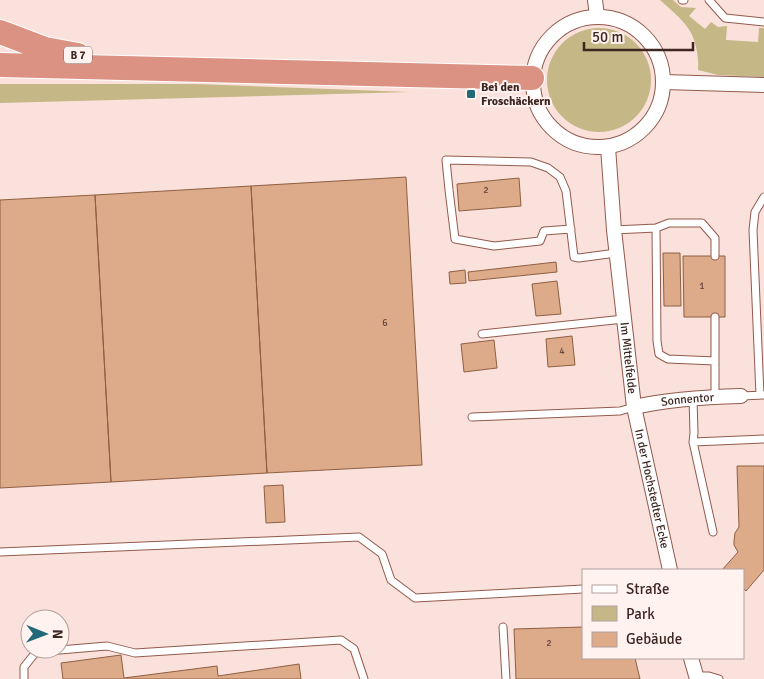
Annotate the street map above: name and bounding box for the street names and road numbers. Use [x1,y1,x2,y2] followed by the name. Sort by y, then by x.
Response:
[64,46,92,64] road number: B 7
[617,321,640,395] street label: Im Mittelfelde
[660,390,715,409] street label: Sonnentor
[632,428,673,550] street label: In der Hochstedter Ecke

